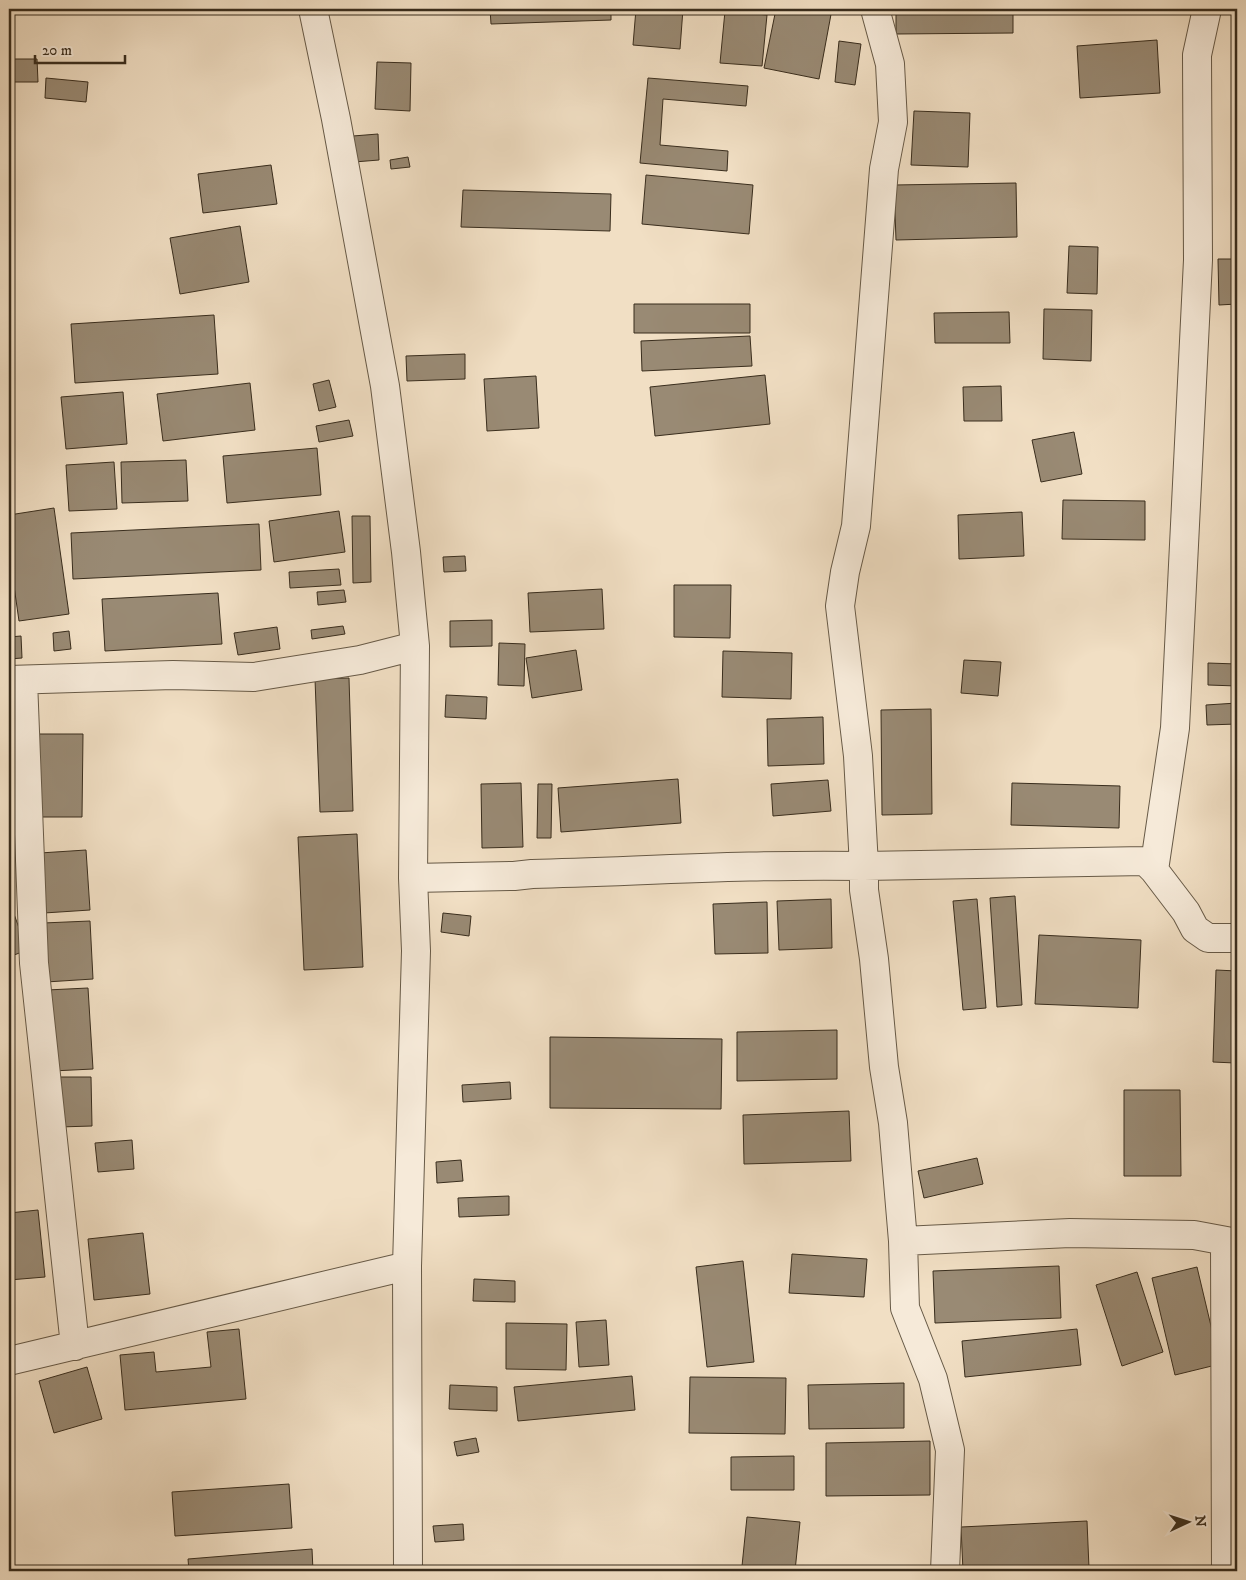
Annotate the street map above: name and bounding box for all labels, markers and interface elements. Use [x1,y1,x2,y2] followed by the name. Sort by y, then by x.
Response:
[35,32,125,64] scale bar
[42,41,72,60] text: 20 m
[1164,1498,1214,1548] north arrow
[1191,1515,1209,1528] text: N

